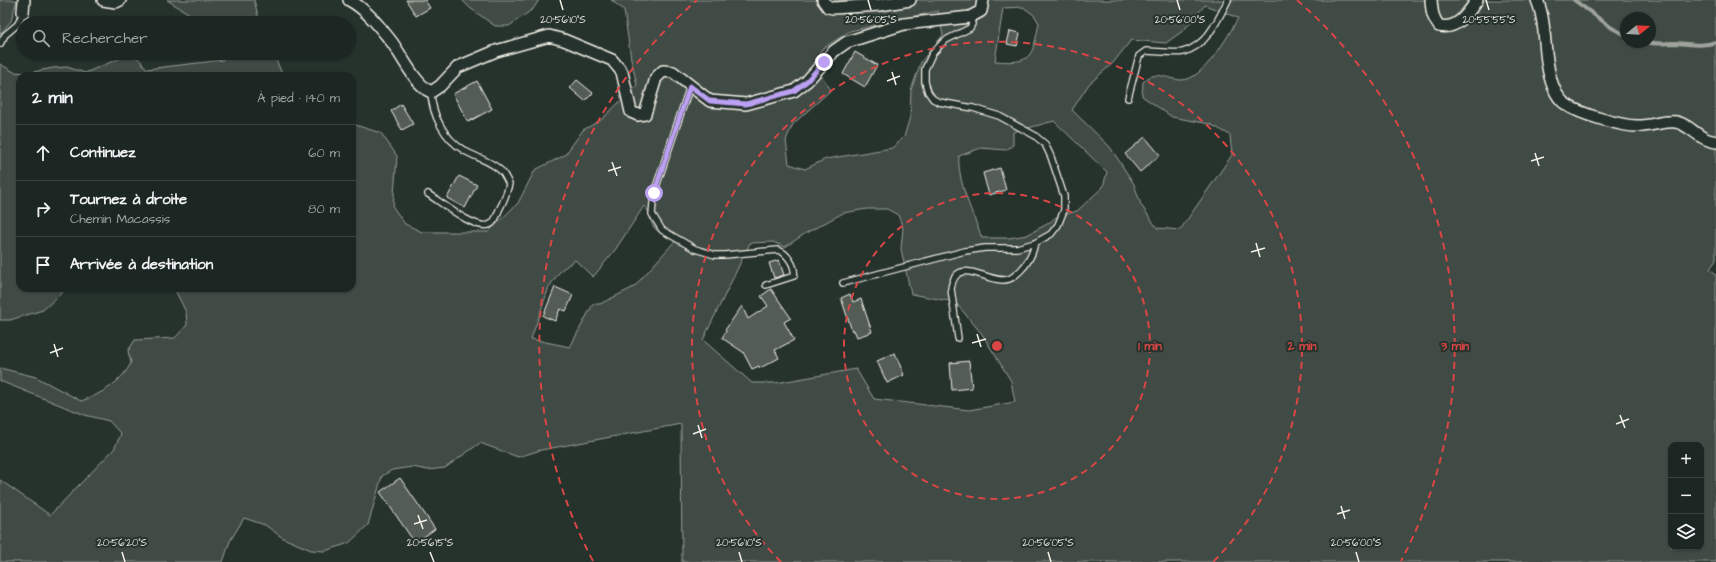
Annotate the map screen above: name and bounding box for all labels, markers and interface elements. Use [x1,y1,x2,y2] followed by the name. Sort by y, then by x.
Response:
[1620,12,1656,48] north arrow
[540,13,586,27] text: 20°56'10"S
[845,13,897,27] text: 20°56'05"S
[1155,13,1206,27] text: 20°56'00"S
[1463,13,1516,27] text: 20°55'55"S
[16,16,356,60] search box
[30,27,52,49] icon: search
[62,28,147,49] text: Rechercher
[815,53,833,71] route end
[32,86,73,110] text: 2 min
[257,89,340,107] text: À pied · 140 m
[32,142,54,164] icon: ahead
[70,142,136,163] text: Continuez
[308,144,340,162] text: 60 m
[645,184,663,202] route start
[70,189,187,210] text: Tournez à droite
[32,198,54,220] icon: right
[308,200,340,218] text: 80 m
[70,210,170,228] text: Chemin Macassis
[32,254,54,276] icon: arrive
[70,254,213,275] text: Arrivée à destination
[1138,338,1162,355] text: 1 min
[1287,338,1316,355] text: 2 min
[1440,338,1469,355] text: 3 min
[990,339,1004,353] centre of rings
[1668,442,1704,550] map controls
[1668,442,1704,478] button: +
[1668,478,1704,514] button: −
[1668,514,1704,550] button: layers
[97,536,148,550] text: 20°56'20"S
[407,536,454,550] text: 20°56'15"S
[716,536,762,550] text: 20°56'10"S
[1022,536,1074,550] text: 20°56'05"S
[1331,536,1382,550] text: 20°56'00"S

